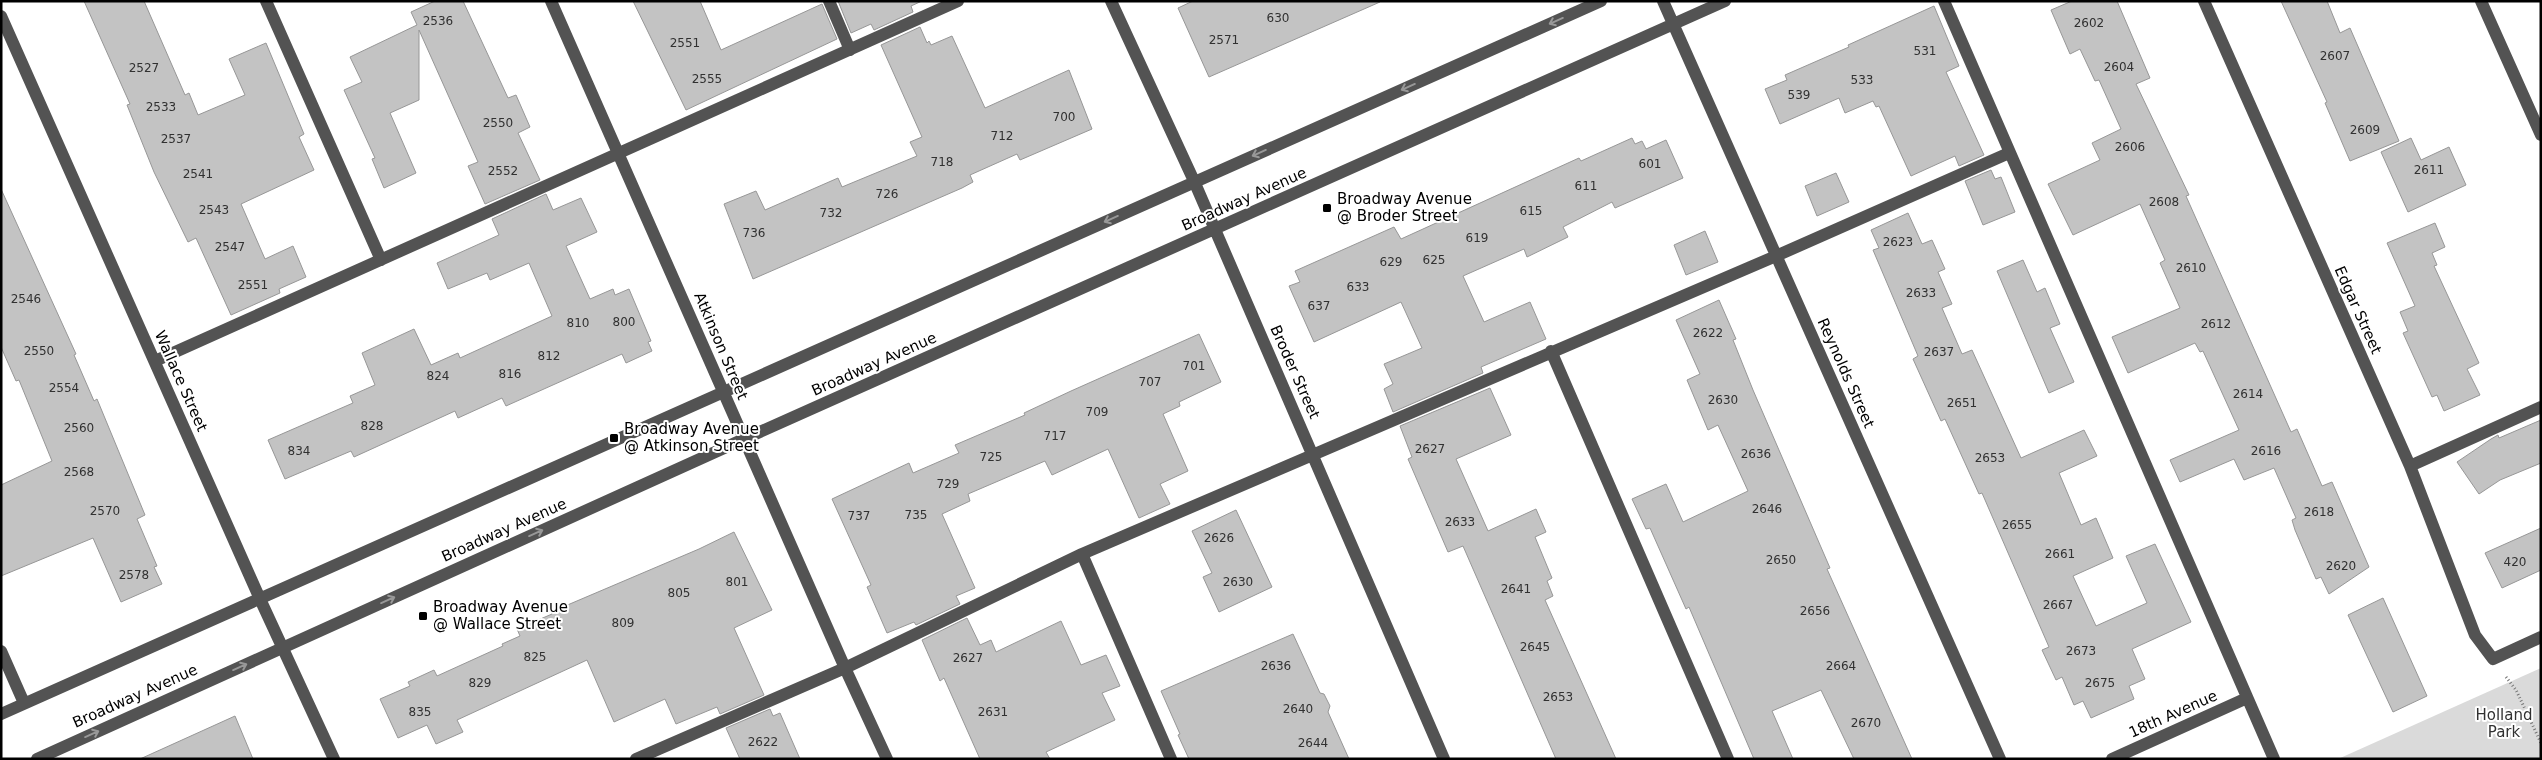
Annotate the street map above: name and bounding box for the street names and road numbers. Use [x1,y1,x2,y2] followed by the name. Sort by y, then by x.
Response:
[1179,163,1309,235] street label: Broadway Avenue
[2331,263,2385,357] street label: Edgar Street
[690,290,752,403] street label: Atkinson Street
[1814,315,1878,431] street label: Reynolds Street
[1266,322,1324,422] street label: Broder Street
[151,328,211,434] street label: Wallace Street
[809,328,939,400] street label: Broadway Avenue
[439,494,569,566] street label: Broadway Avenue
[70,660,200,732] street label: Broadway Avenue
[2126,686,2220,742] street label: 18th Avenue

